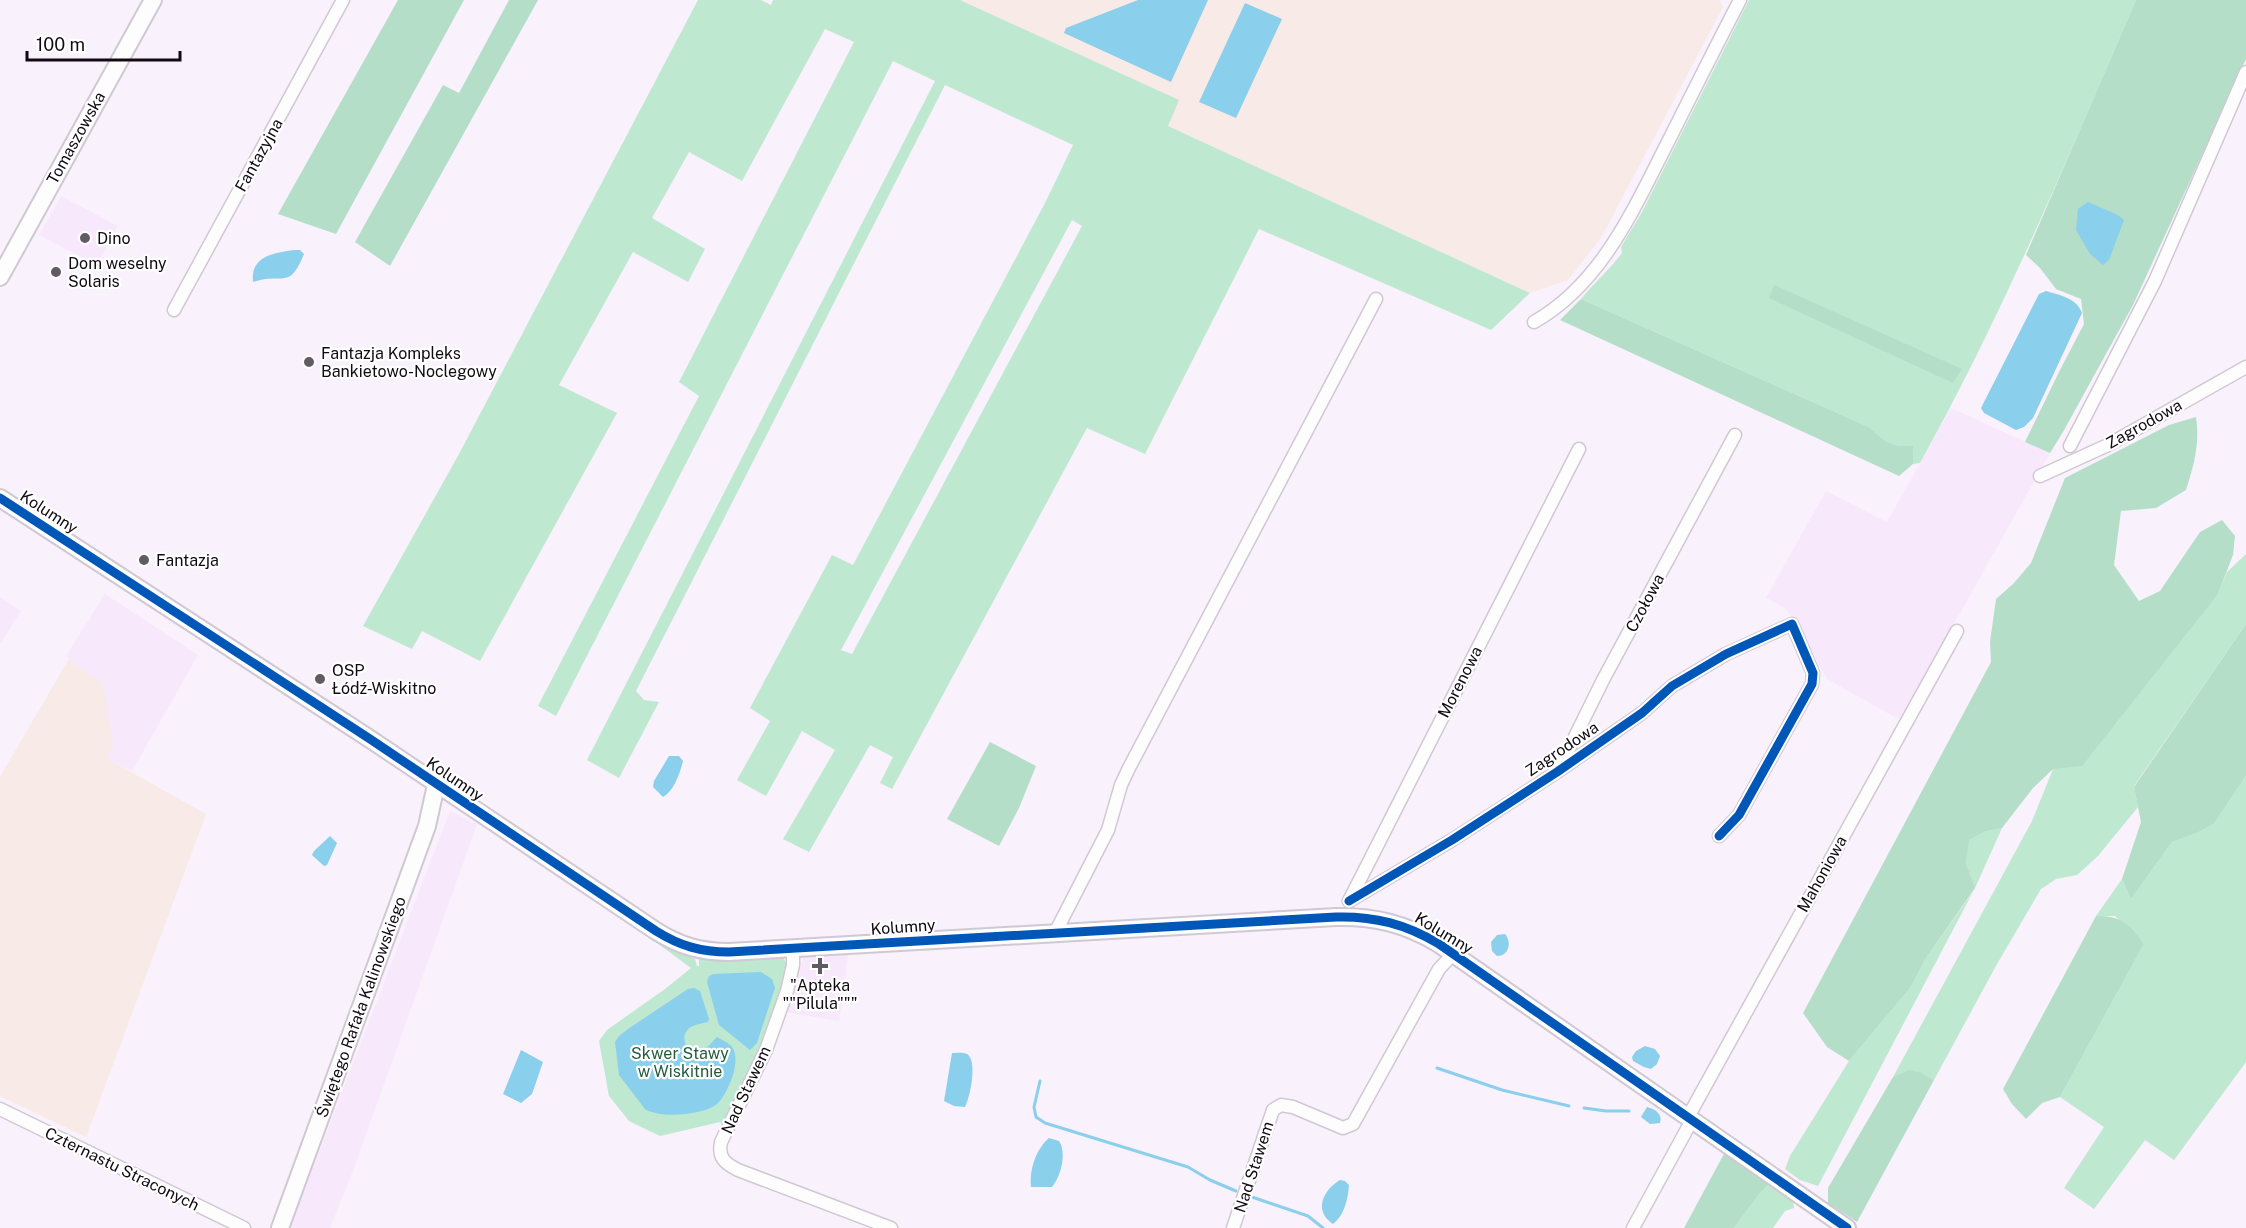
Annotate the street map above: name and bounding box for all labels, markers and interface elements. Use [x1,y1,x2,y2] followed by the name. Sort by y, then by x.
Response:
[27,24,180,62] scale bar
[36,34,85,55] text: 100 m
[43,89,109,187] street label: Tomaszowska
[231,115,287,195] street label: Fantazyjna
[97,229,130,248] place label: Dino
[78,231,92,245] marker: Dino
[68,254,167,291] place label: Dom weselny Solaris
[49,265,63,279] marker: Dom weselny Solaris
[321,344,497,381] place label: Fantazja Kompleks Bankietowo-Noclegowy
[302,355,316,369] marker: Fantazja Kompleks Bankietowo-Noclegowy
[2103,395,2185,453] street label: Zagrodowa
[17,486,82,538] street label: Kolumny
[156,551,219,570] place label: Fantazja
[137,553,151,567] marker: Fantazja
[1622,571,1668,635] street label: Czołowa
[1434,643,1486,721] street label: Morenowa
[332,661,436,698] place label: OSP Łódź-Wiskitno
[313,672,327,686] marker: OSP Łódź-Wiskitno
[1522,718,1602,780] street label: Zagrodowa
[423,753,488,805] street label: Kolumny
[1793,832,1851,916] street label: Mahoniowa
[311,894,410,1120] street label: Świętego Rafała Kalinowskiego
[1411,908,1477,958] street label: Kolumny
[870,915,936,939] street label: Kolumny
[813,959,827,973] marker: "Apteka ""Pilula"""
[782,976,858,1013] place label: "Apteka ""Pilula"""
[717,1043,775,1137] street label: Nad Stawem
[631,1044,729,1081] park label: Skwer Stawy w Wiskitnie
[1230,1119,1278,1215] street label: Nad Stawem
[42,1123,202,1215] street label: Czternastu Straconych

